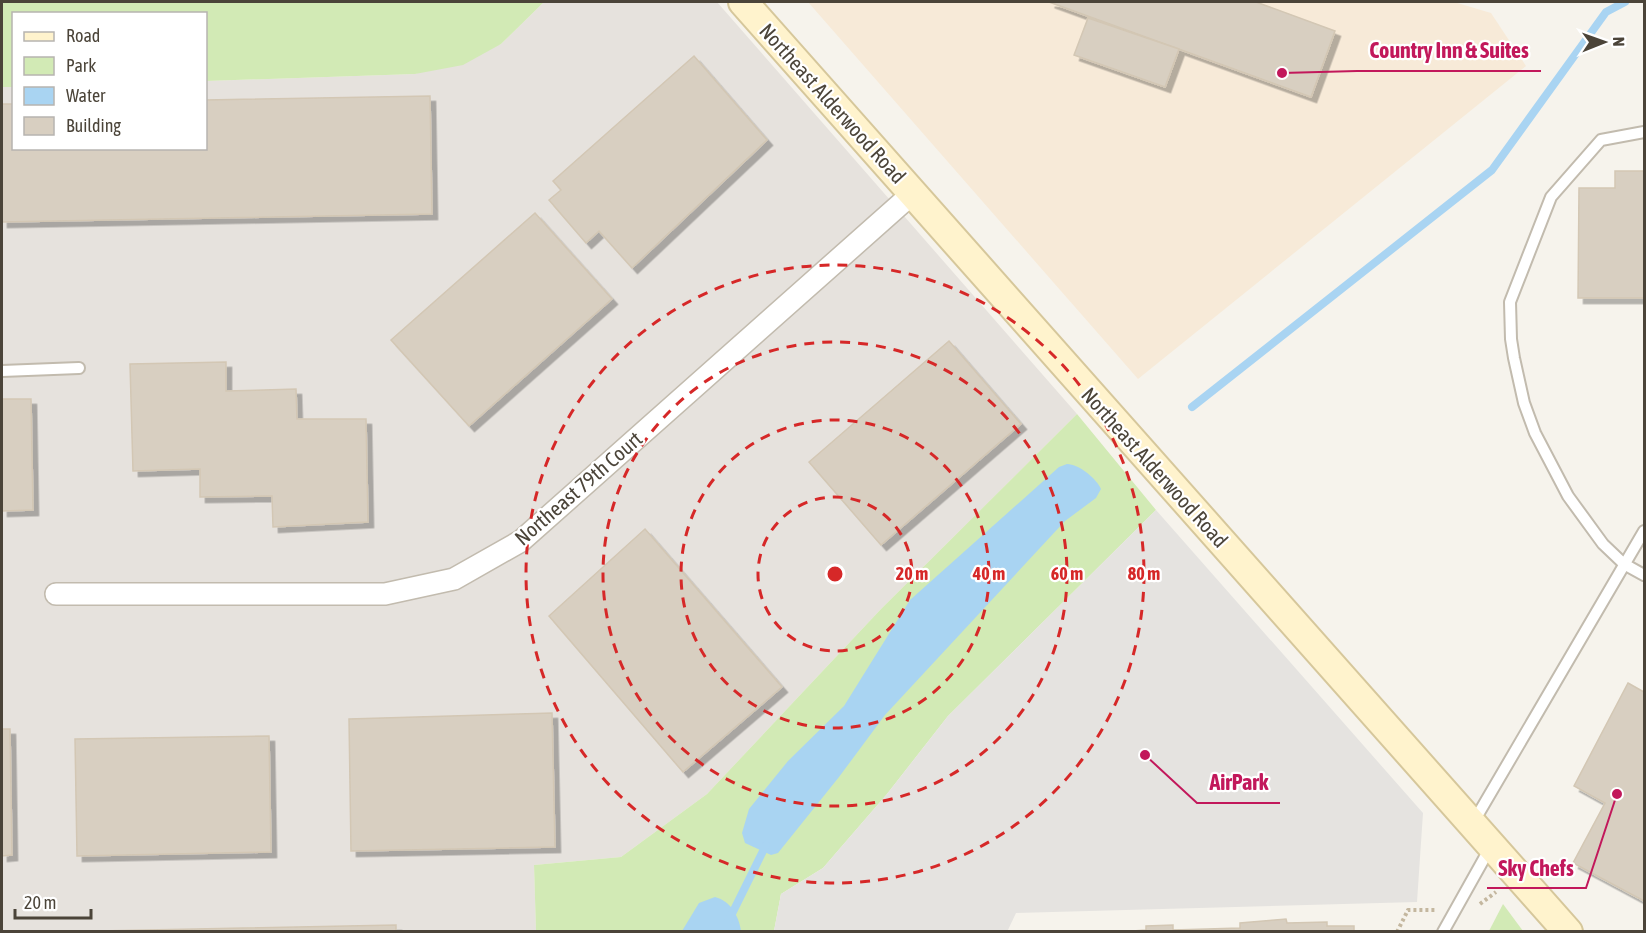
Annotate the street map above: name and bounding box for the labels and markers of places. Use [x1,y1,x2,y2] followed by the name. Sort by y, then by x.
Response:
[1357,31,1541,71] callout: Country Inn & Suites
[825,564,845,584] centre of rings
[1197,763,1280,803] callout: AirPark
[1487,848,1586,888] callout: Sky Chefs

